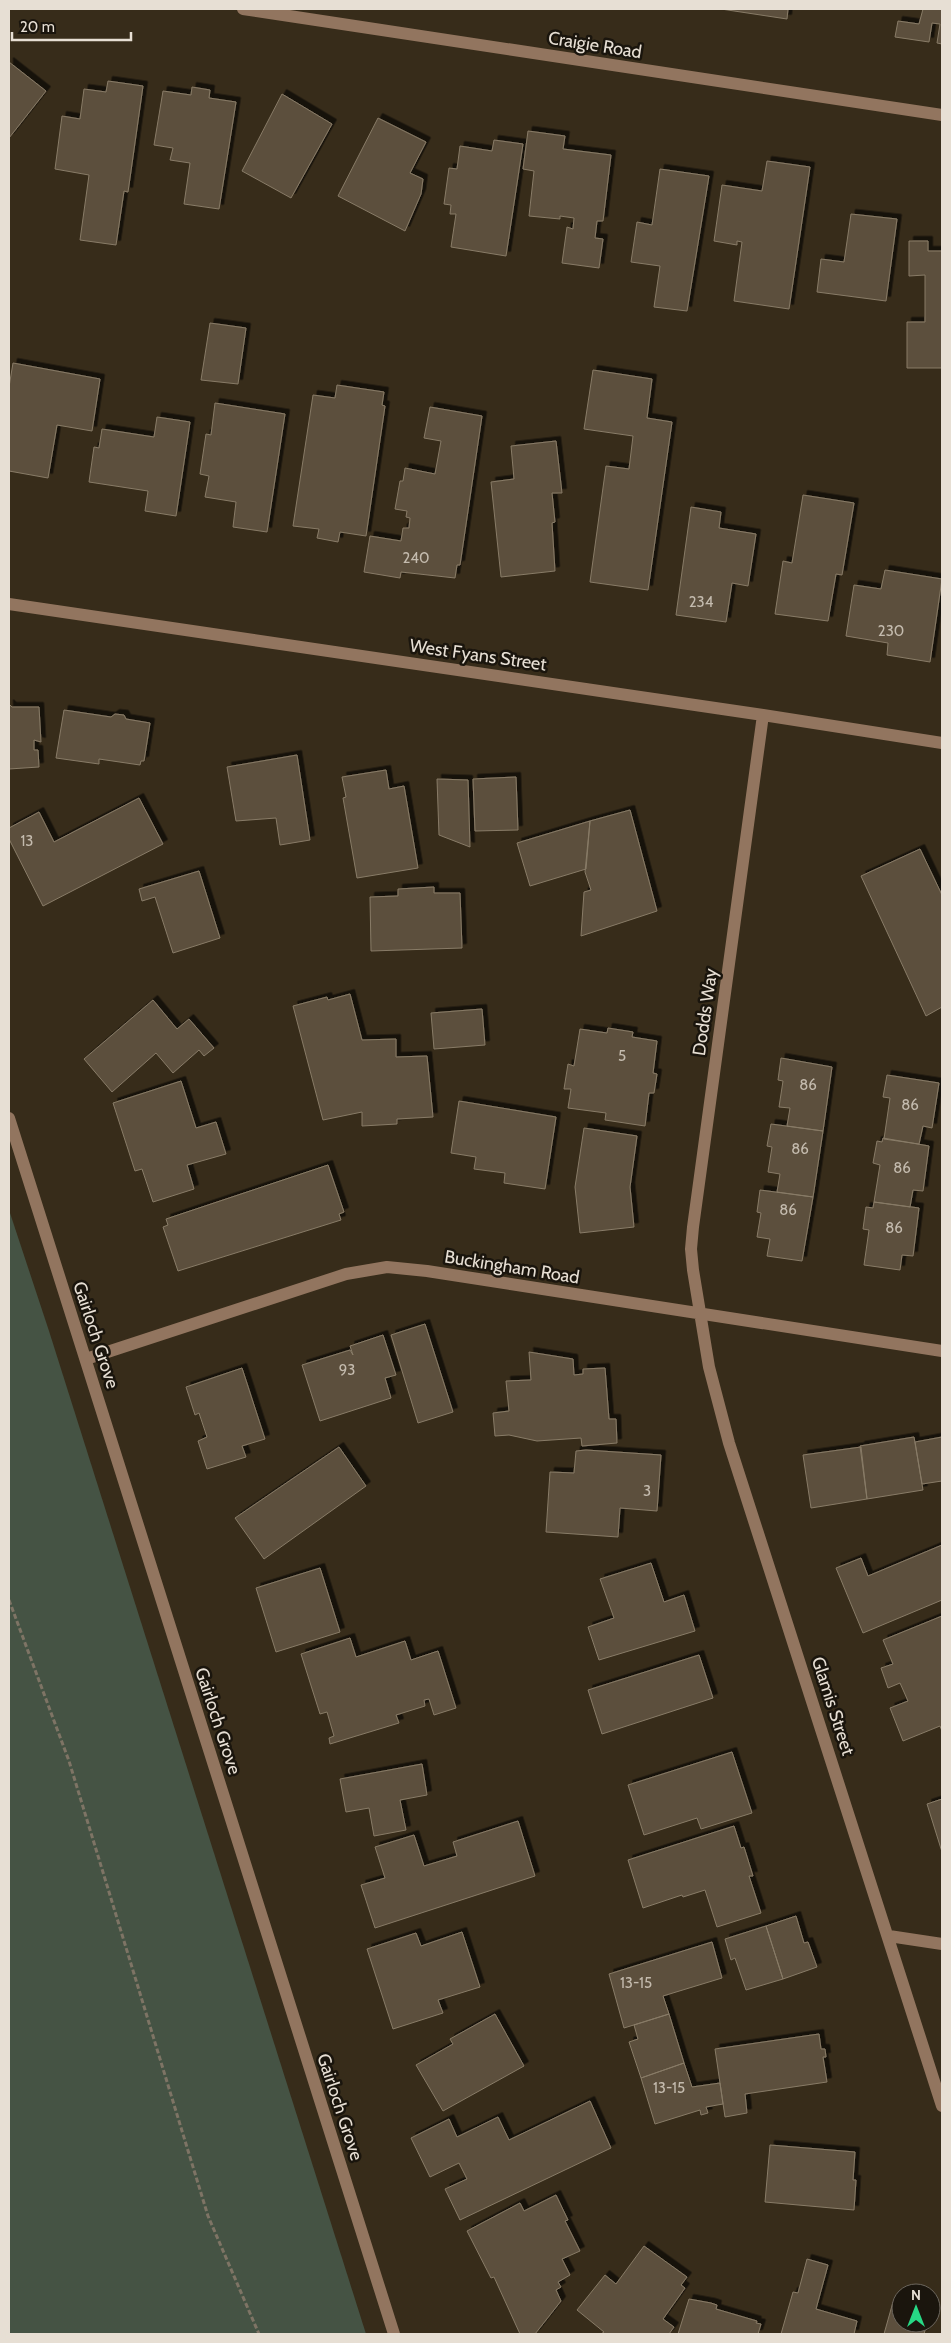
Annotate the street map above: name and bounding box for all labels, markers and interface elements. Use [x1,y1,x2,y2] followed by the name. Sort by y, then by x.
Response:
[12,10,131,42] scale bar
[20,18,55,36] text: 20 m
[547,27,643,63] street label: Craigie Road
[403,549,430,567] house number: 240
[689,593,714,611] house number: 234
[878,622,904,640] house number: 230
[408,635,548,675] street label: West Fyans Street
[20,832,34,850] house number: 13
[688,967,722,1057] street label: Dodds Way
[618,1047,626,1065] house number: 5
[799,1076,817,1094] house number: 86
[901,1096,919,1114] house number: 86
[791,1140,809,1158] house number: 86
[893,1159,911,1177] house number: 86
[779,1201,797,1219] house number: 86
[885,1219,903,1237] house number: 86
[443,1245,581,1289] street label: Buckingham Road
[68,1279,124,1391] street label: Gairloch Grove
[339,1361,355,1379] house number: 93
[643,1482,651,1500] house number: 3
[807,1654,859,1758] street label: Glamis Street
[190,1665,246,1777] street label: Gairloch Grove
[620,1974,652,1992] house number: 13-15
[312,2051,368,2163] street label: Gairloch Grove
[653,2079,685,2097] house number: 13-15
[891,2283,941,2333] north arrow
[911,2286,921,2304] text: N

